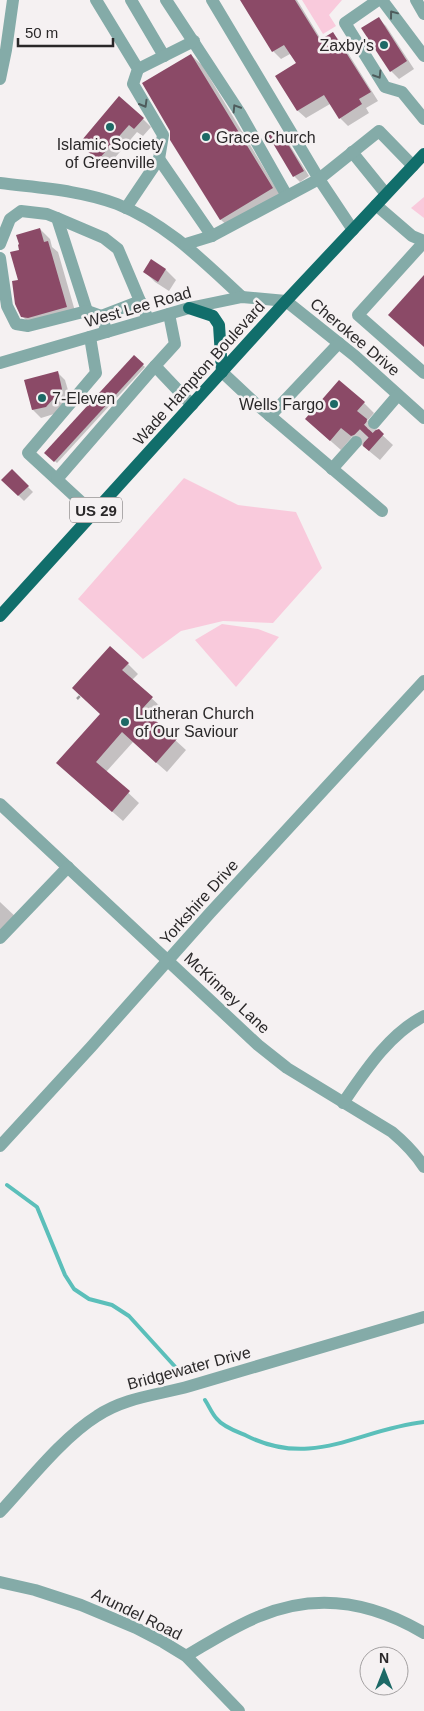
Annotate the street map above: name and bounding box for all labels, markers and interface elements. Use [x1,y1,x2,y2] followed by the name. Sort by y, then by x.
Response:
[390,11,398,20] one-way arrow
[18,15,112,47] scale bar
[25,24,58,41] text: 50 m
[319,37,374,54] place label: Zaxby's
[378,39,390,51] marker: Zaxby's
[371,69,381,78] one-way arrow
[138,98,148,107] one-way arrow
[233,105,243,114] one-way arrow
[104,121,116,133] marker: Islamic Society of Greenville
[216,129,316,146] place label: Grace Church
[200,131,212,143] marker: Grace Church
[57,136,163,171] place label: Islamic Society of Greenville
[83,284,193,330] street label: West Lee Road
[307,295,403,379] street label: Cherokee Drive
[130,298,268,448] street label: Wade Hampton Boulevard
[52,390,115,407] place label: 7-Eleven
[36,392,48,404] marker: 7-Eleven
[239,396,324,413] place label: Wells Fargo
[328,398,340,410] marker: Wells Fargo
[70,498,122,522] road number: US 29
[135,705,254,740] place label: Lutheran Church of Our Saviour
[119,716,131,728] marker: Lutheran Church of Our Saviour
[157,856,241,948] street label: Yorkshire Drive
[181,949,273,1037] street label: McKinney Lane
[125,1343,253,1393] street label: Bridgewater Drive
[89,1585,185,1643] street label: Arundel Road
[359,1646,409,1696] north arrow
[379,1650,389,1666] text: N

